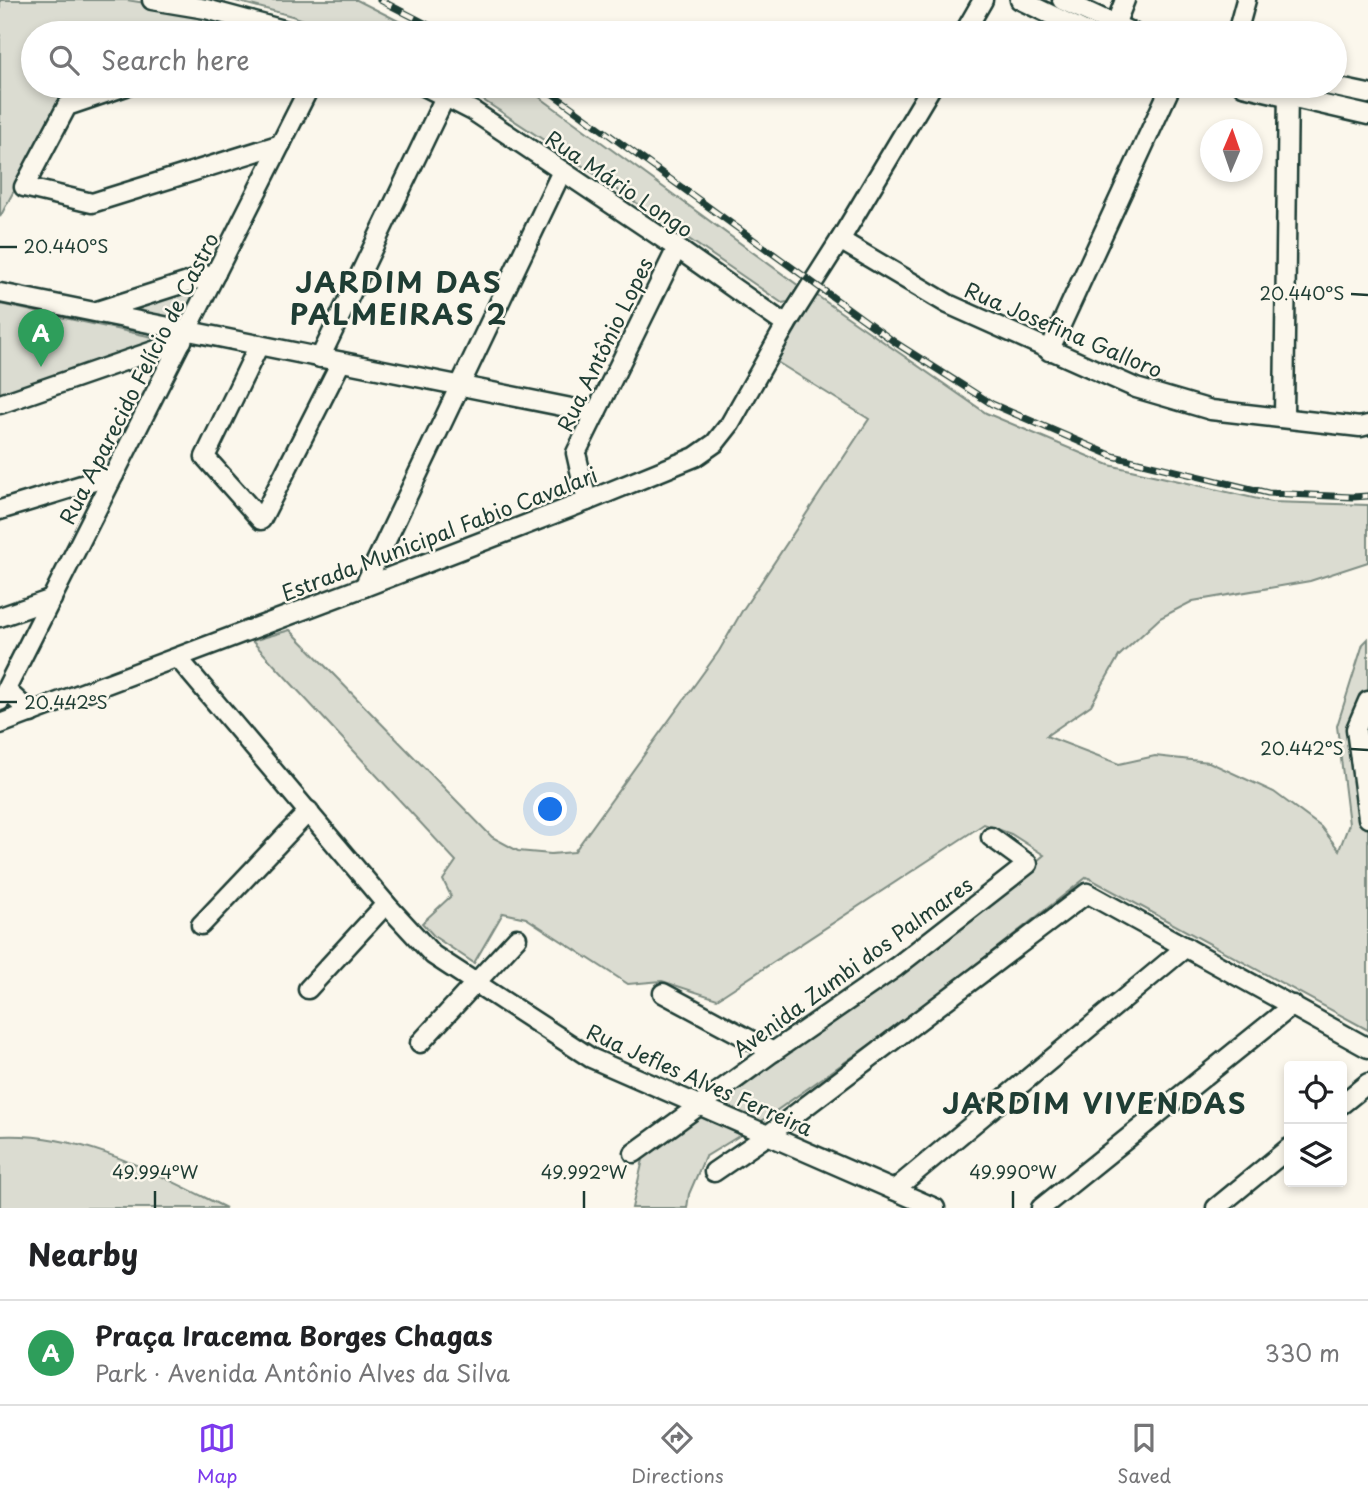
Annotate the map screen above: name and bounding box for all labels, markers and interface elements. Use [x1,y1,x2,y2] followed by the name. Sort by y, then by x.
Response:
[21,21,1347,98] search box
[101,40,250,79] text: Search here
[45,41,83,79] icon: search
[1200,119,1263,182] north arrow
[540,122,700,244] street label: Rua Mário Longo
[50,226,226,530] street label: Rua Aparecido Felício de Castro
[24,232,108,259] text: 20.440°S
[548,252,660,436] street label: Rua Antônio Lopes
[290,260,508,335] district label: JARDIM DAS PALMEIRAS 2
[960,273,1168,385] street label: Rua Josefina Galloro
[1260,279,1344,306] text: 20.440°S
[18,309,64,367] pin: A
[276,458,602,608] street label: Estrada Municipal Fabio Cavalari
[24,688,108,715] text: 20.442°S
[1260,734,1344,761] text: 20.442°S
[533,792,567,826] your location
[725,868,979,1064] street label: Avenida Zumbi dos Palmares
[582,1015,819,1144] street label: Rua Jefles Alves Ferreira
[1284,1061,1347,1187] map controls
[1284,1061,1347,1124] button: locate
[943,1081,1247,1124] district label: JARDIM VIVENDAS
[1284,1124,1347,1187] button: layers
[112,1158,199,1185] text: 49.994°W
[541,1158,628,1185] text: 49.992°W
[969,1158,1057,1185] text: 49.990°W
[28,1231,138,1276] text: Nearby
[95,1316,493,1355] text: Praça Iracema Borges Chagas
[42,1335,60,1370] text: A
[1264,1335,1340,1370] text: 330 m
[95,1355,510,1390] text: Park · Avenida Antônio Alves da Silva
[197,1419,237,1489] tab: Map
[631,1419,724,1489] tab: Directions
[1117,1419,1171,1489] tab: Saved

